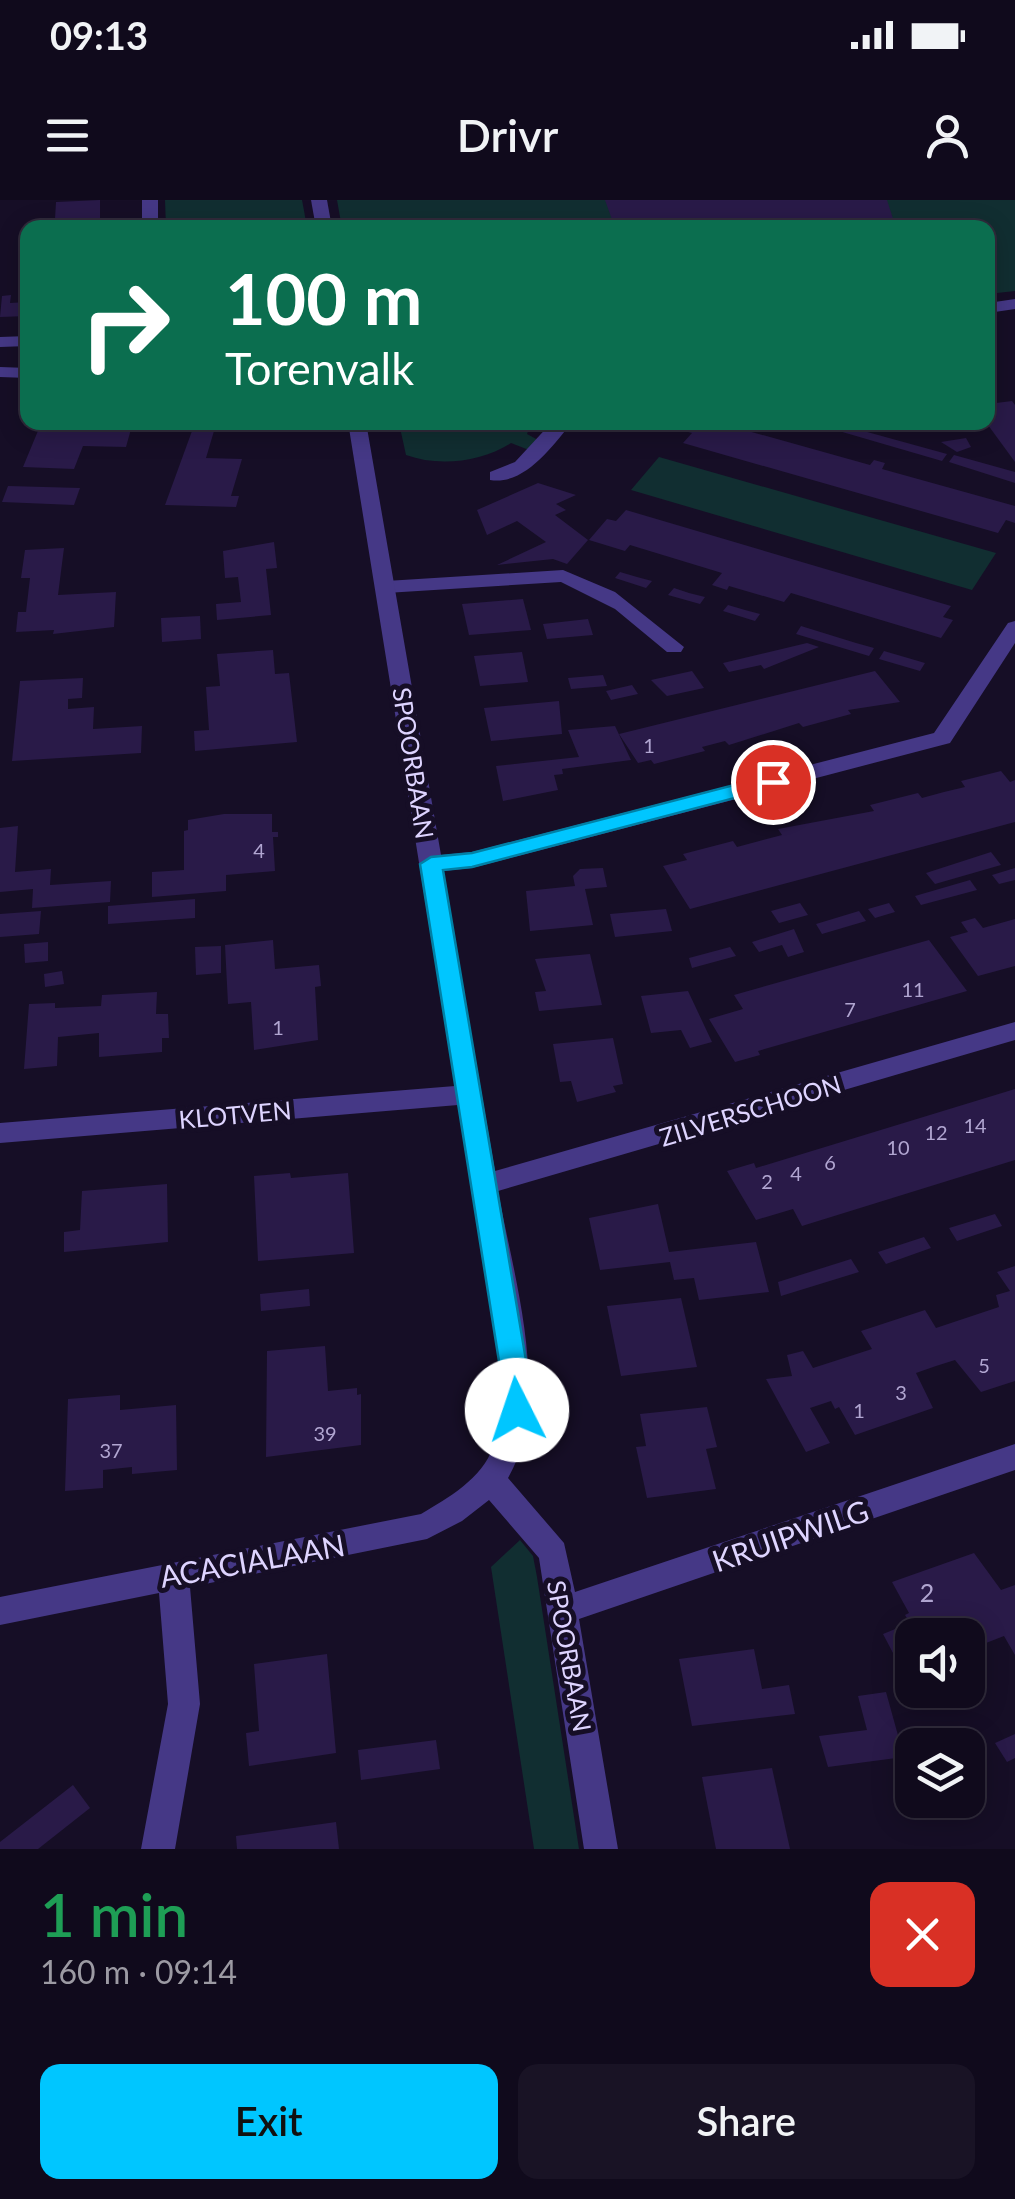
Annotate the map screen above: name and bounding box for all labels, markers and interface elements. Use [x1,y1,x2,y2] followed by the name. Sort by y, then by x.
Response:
[50,12,148,58] text: 09:13
[40,108,95,163] icon: menu
[457,108,558,162] text: Drivr
[920,108,975,163] icon: person
[225,256,422,340] text: 100 m
[60,260,190,390] icon: right
[225,341,414,395] text: Torenvalk
[387,685,441,841] street label: SPOORBAAN
[643,733,655,757] house number: 1
[731,740,816,825] pin
[746,755,801,810] icon: arrive
[253,838,265,862] house number: 4
[901,977,925,1001] house number: 11
[844,997,856,1021] house number: 7
[272,1015,284,1039] house number: 1
[656,1068,844,1152] street label: ZILVERSCHOON
[177,1094,293,1134] street label: KLOTVEN
[963,1113,987,1137] house number: 14
[924,1120,948,1144] house number: 12
[886,1135,910,1159] house number: 10
[824,1150,836,1174] house number: 6
[790,1161,802,1185] house number: 4
[761,1169,773,1193] house number: 2
[978,1353,990,1377] house number: 5
[465,1358,569,1462] position arrow
[895,1380,907,1404] house number: 3
[853,1398,865,1422] house number: 1
[313,1421,337,1445] house number: 39
[99,1438,123,1462] house number: 37
[707,1491,873,1579] street label: KRUIPWILG
[157,1526,347,1594] street label: ACACIALAAN
[920,1577,934,1607] house number: 2
[542,1578,598,1734] street label: SPOORBAAN
[895,1618,985,1818] map controls
[895,1618,985,1708] button: sound
[895,1728,985,1818] button: layers
[40,1878,188,1950] text: 1 min
[870,1882,975,1987] button: close
[40,1952,237,1991] text: 160 m · 09:14
[40,2064,498,2179] button: Exit
[518,2064,975,2179] button: Share

